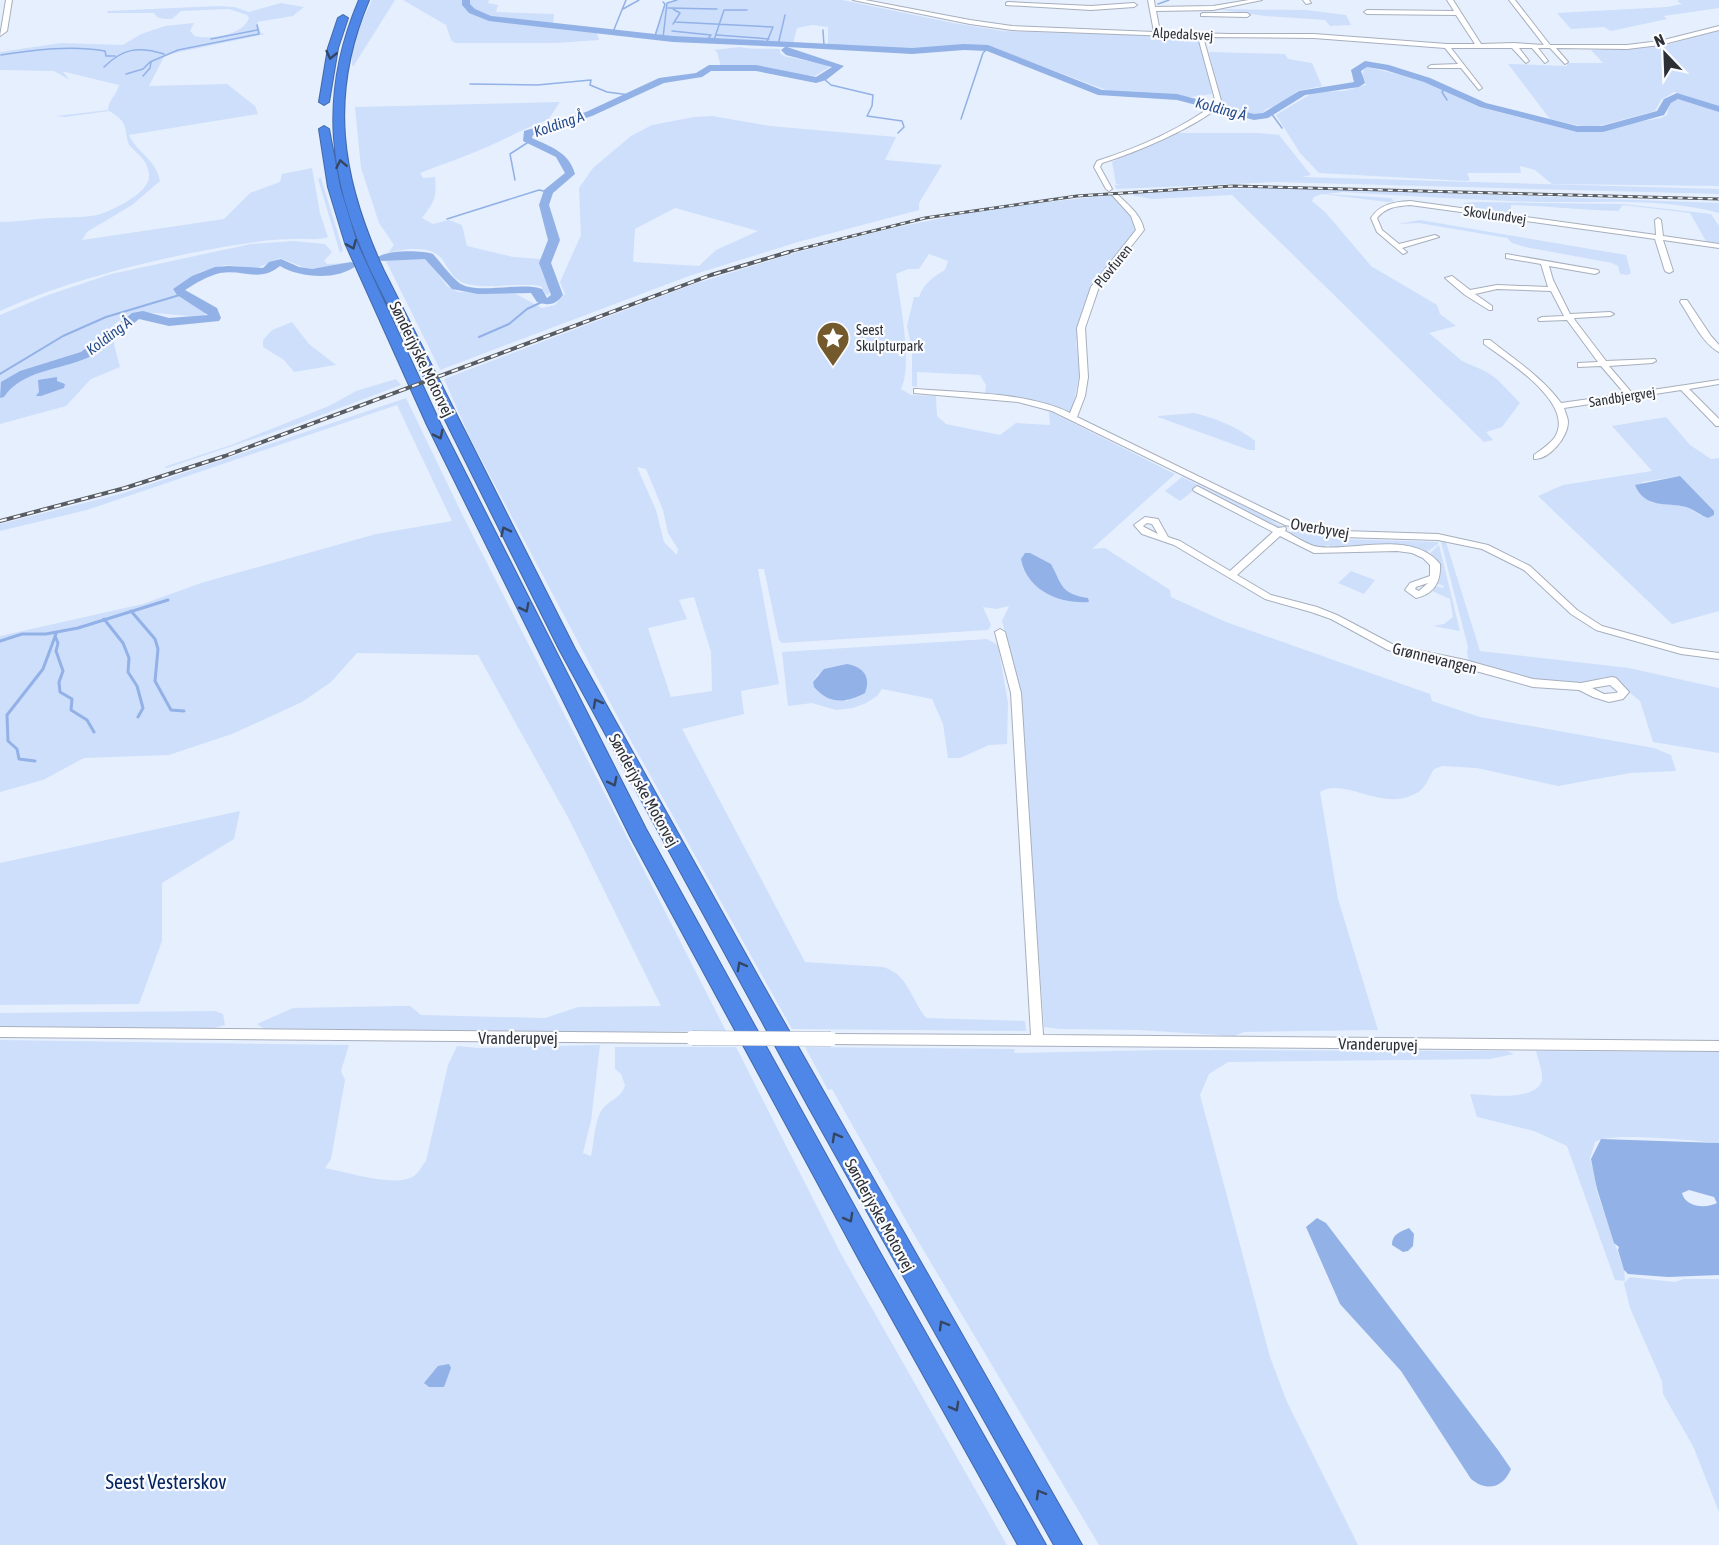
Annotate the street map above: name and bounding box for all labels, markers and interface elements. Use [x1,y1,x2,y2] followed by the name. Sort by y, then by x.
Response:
[1152,24,1214,44] street label: Alpedalsvej
[1635,24,1695,84] north arrow
[1651,30,1667,50] text: N
[326,50,339,60] one-way arrow
[1194,94,1249,123] water label: Kolding Å
[531,107,586,140] water label: Kolding Å
[335,159,348,169] one-way arrow
[1463,203,1527,227] street label: Skovlundvej
[345,239,357,250] one-way arrow
[1091,241,1135,291] street label: Plovfuren
[385,298,458,420] street label: Sønderjyske Motorvej
[83,313,135,358] water label: Kolding Å
[815,320,851,367] place icon: Seest Skulpturpark
[856,322,924,354] place label: Seest Skulpturpark
[1588,384,1656,410] street label: Sandbjergvej
[432,429,444,440] one-way arrow
[1289,514,1351,543] street label: Overbyvej
[500,526,512,537] one-way arrow
[518,601,529,612] one-way arrow
[1391,639,1479,678] street label: Grønnevangen
[593,698,604,709] one-way arrow
[605,731,682,850] street label: Sønderjyske Motorvej
[605,776,617,787] one-way arrow
[737,961,748,972] one-way arrow
[478,1029,558,1048] street label: Vranderupvej
[1338,1034,1418,1055] street label: Vranderupvej
[832,1133,843,1144] one-way arrow
[841,1156,918,1275] street label: Sønderjyske Motorvej
[842,1212,853,1223] one-way arrow
[938,1321,950,1332] one-way arrow
[948,1401,959,1411] one-way arrow
[106,1470,226,1493] park label: Seest Vesterskov
[1036,1490,1047,1500] one-way arrow

